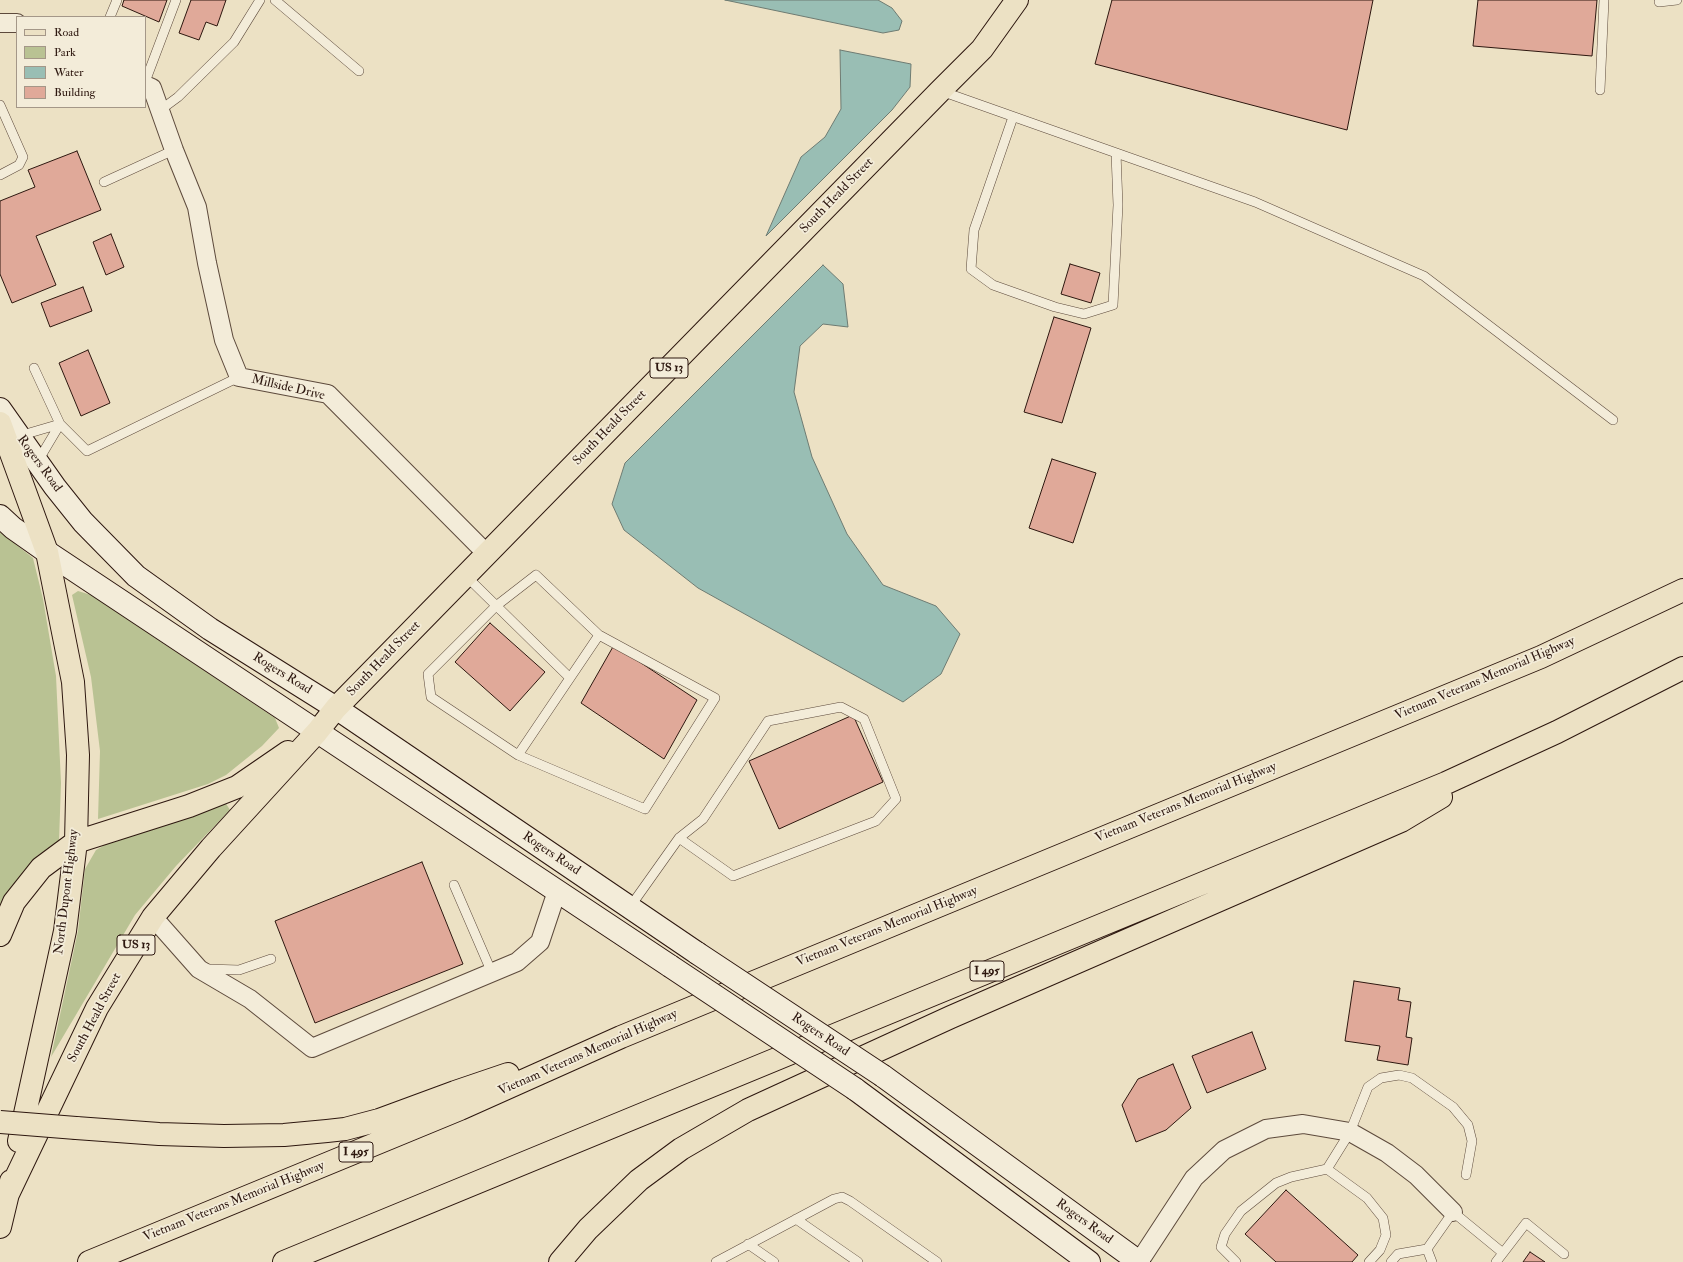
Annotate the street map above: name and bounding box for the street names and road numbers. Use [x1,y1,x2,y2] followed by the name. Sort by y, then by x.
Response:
[797,155,877,237] street label: South Heald Street
[650,358,688,378] road number: US 13
[250,372,326,404] street label: Millside Drive
[570,387,650,469] street label: South Heald Street
[13,433,65,495] street label: Rogers Road
[344,618,424,700] street label: South Heald Street
[1393,634,1577,724] street label: Vietnam Veterans Memorial Highway
[250,650,314,698] street label: Rogers Road
[1093,759,1279,847] street label: Vietnam Veterans Memorial Highway
[52,829,82,955] street label: North Dupont Highway
[519,829,583,879] street label: Rogers Road
[794,883,980,971] street label: Vietnam Veterans Memorial Highway
[117,935,155,955] road number: US 13
[970,961,1004,981] road number: I 495
[65,971,125,1065] street label: South Heald Street
[496,1006,680,1100] street label: Vietnam Veterans Memorial Highway
[788,1010,852,1060] street label: Rogers Road
[339,1142,373,1162] road number: I 495
[141,1158,327,1246] street label: Vietnam Veterans Memorial Highway
[1053,1196,1115,1248] street label: Rogers Road

